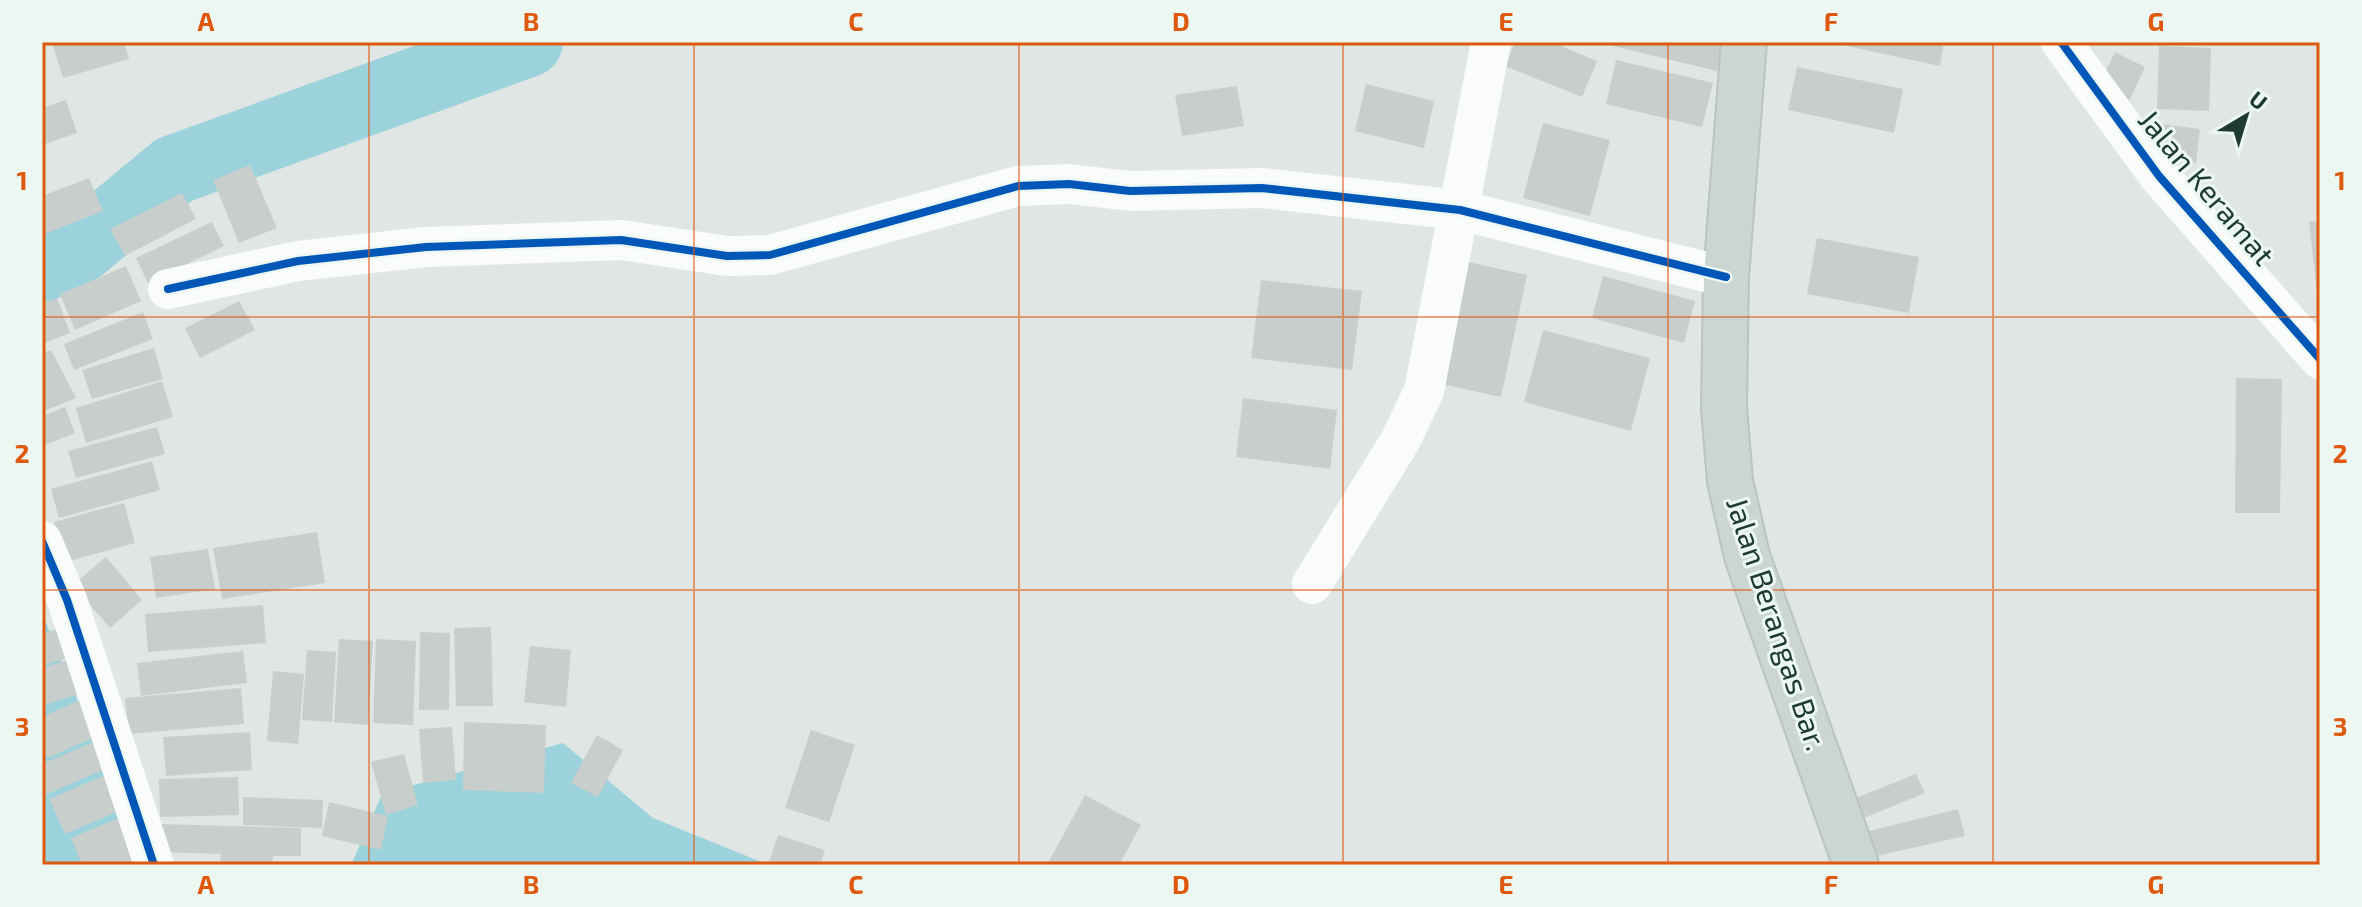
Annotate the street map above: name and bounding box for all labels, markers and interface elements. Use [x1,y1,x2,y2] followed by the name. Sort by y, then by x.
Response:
[198,5,215,36] text: A
[523,5,539,36] text: B
[848,5,864,36] text: C
[1172,5,1190,36] text: D
[1498,5,1514,36] text: E
[1824,5,1838,36] text: F
[2148,5,2164,36] text: G
[2206,76,2286,156] north arrow
[2245,85,2273,114] text: U
[2132,101,2283,272] street label: Jalan Keramat
[16,164,28,195] text: 1
[2334,164,2346,195] text: 1
[14,437,30,468] text: 2
[2332,437,2348,468] text: 2
[1720,492,1836,755] street label: Jalan Berangas Bar.
[15,710,29,741] text: 3
[2333,710,2347,741] text: 3
[198,868,215,899] text: A
[523,868,539,899] text: B
[848,868,864,899] text: C
[1172,868,1190,899] text: D
[1498,868,1514,899] text: E
[1824,868,1838,899] text: F
[2148,868,2164,899] text: G

